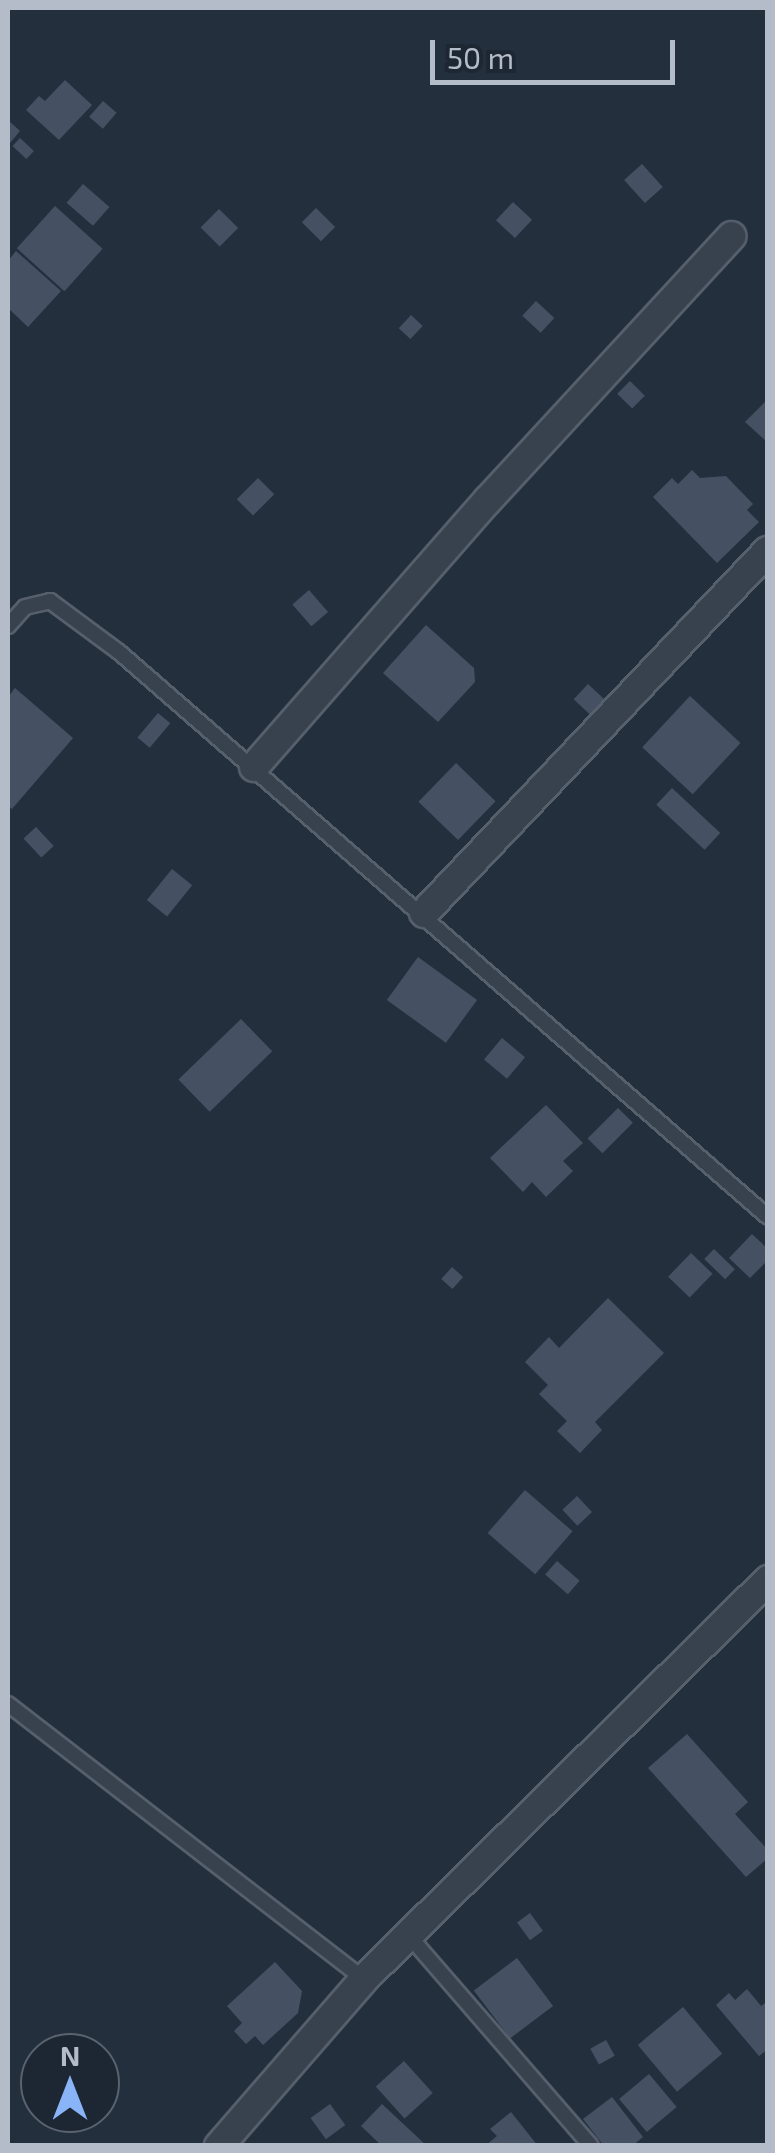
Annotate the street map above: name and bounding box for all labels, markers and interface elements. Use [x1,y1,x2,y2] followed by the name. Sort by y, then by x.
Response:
[435,20,680,82] scale bar
[447,39,514,75] text: 50 m
[20,2033,120,2133] north arrow
[60,2038,80,2072] text: N

